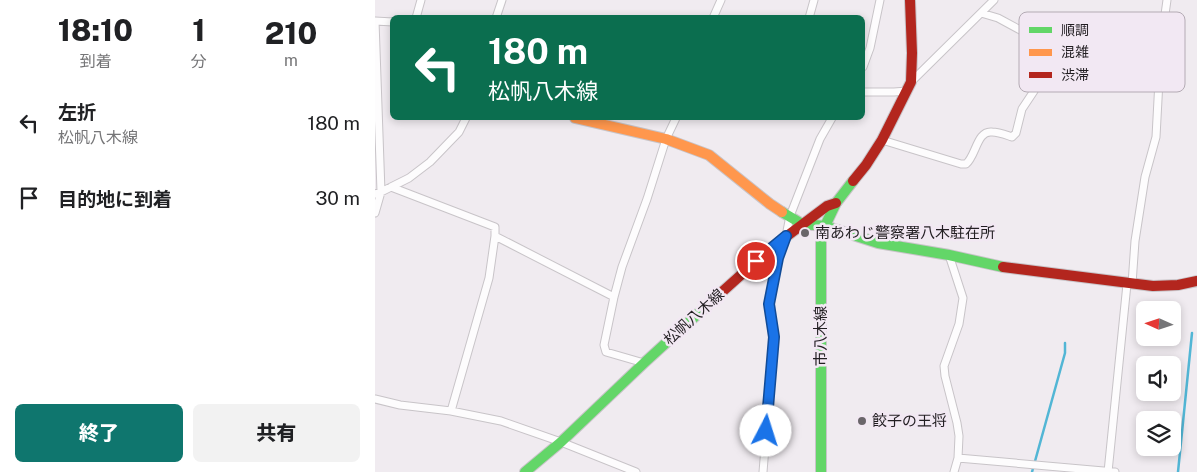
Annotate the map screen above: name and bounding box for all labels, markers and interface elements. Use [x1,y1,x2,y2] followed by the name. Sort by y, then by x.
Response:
[58,12,133,48] text: 18:10
[192,12,205,48] text: 1
[1019,12,1185,92] legend
[265,15,317,51] text: 210
[1061,22,1089,38] text: 順調
[488,31,588,72] text: 180 m
[405,35,470,100] icon: left
[1061,44,1089,60] text: 混雑
[284,51,298,70] text: m
[79,52,111,71] text: 到着
[191,52,207,71] text: 分
[1061,67,1089,83] text: 渋滞
[488,78,598,104] text: 松帆八木線
[58,101,96,123] text: 左折
[15,109,43,137] icon: left
[307,112,360,134] text: 180 m
[58,128,138,147] text: 松帆八木線
[15,184,43,212] icon: arrive
[315,187,360,209] text: 30 m
[58,188,172,210] text: 目的地に到着
[815,224,995,241] place label: 南あわじ警察署八木駐在所
[799,227,811,239] marker: 南あわじ警察署八木駐在所
[735,240,777,282] pin
[742,247,770,275] icon: arrive
[660,285,727,348] street label: 松帆八木線
[1136,301,1181,346] north arrow
[1136,301,1181,456] map controls
[812,306,829,366] street label: 市八木線
[1136,356,1181,401] button: sound
[15,404,183,462] button: 終了
[193,404,360,462] button: 共有
[739,404,791,456] position arrow
[1136,411,1181,456] button: layers
[872,412,947,429] place label: 餃子の王将
[856,415,868,427] marker: 餃子の王将

